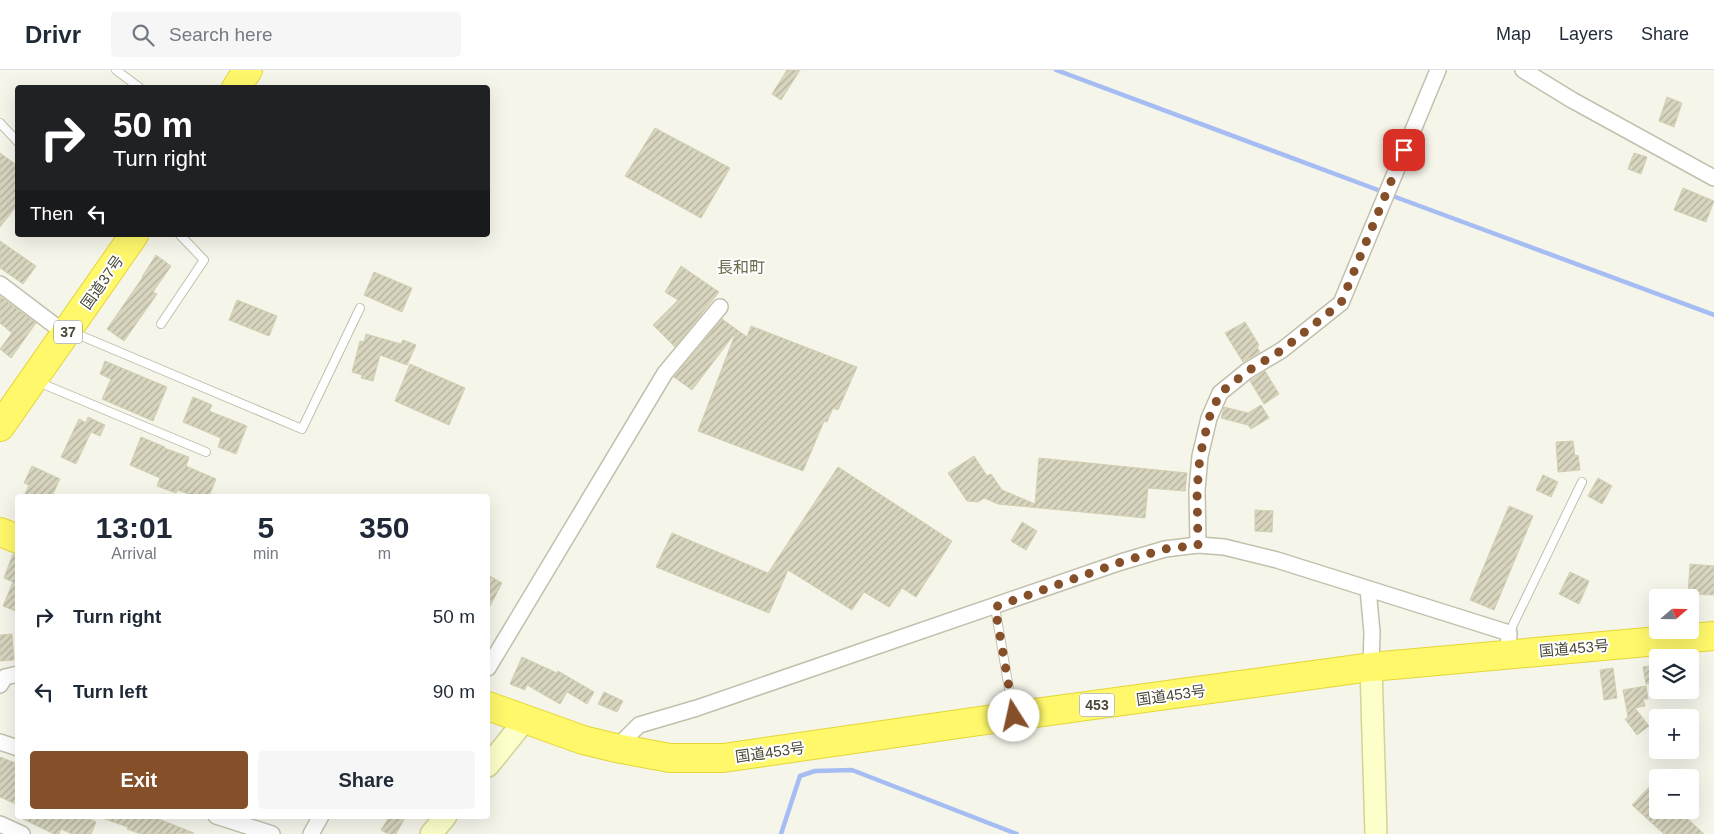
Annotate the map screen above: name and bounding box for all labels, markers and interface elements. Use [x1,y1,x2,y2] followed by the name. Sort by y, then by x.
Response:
[111,12,461,57] search box
[25,21,81,48] text: Drivr
[129,21,157,49] icon: search
[169,24,273,45] text: Search here
[1496,24,1531,44] text: Map
[1559,24,1613,44] text: Layers
[1641,24,1689,44] text: Share
[30,105,95,170] icon: right
[113,105,193,144] text: 50 m
[1383,129,1425,171] pin
[1390,136,1418,164] icon: arrive
[113,146,206,171] text: Turn right
[83,200,111,228] icon: left
[30,203,73,224] text: Then
[77,252,127,312] street label: 国道37号
[717,259,765,276] district label: 長和町
[54,320,82,344] road number: 37
[96,511,172,544] text: 13:01
[257,511,274,544] text: 5
[359,511,409,544] text: 350
[111,545,157,562] text: Arrival
[253,545,279,562] text: min
[378,545,391,562] text: m
[1649,589,1699,639] north arrow
[1649,589,1699,819] map controls
[30,603,58,631] icon: right
[73,606,161,627] text: Turn right
[433,606,475,627] text: 50 m
[1538,636,1610,660] street label: 国道453号
[1649,649,1699,699] button: layers
[30,678,58,706] icon: left
[73,681,148,702] text: Turn left
[433,681,475,702] text: 90 m
[1135,682,1207,708] street label: 国道453号
[987,689,1039,741] position arrow
[1080,694,1114,716] road number: 453
[1649,709,1699,759] button: +
[734,739,806,765] street label: 国道453号
[30,751,248,809] button: Exit
[258,751,475,809] button: Share
[1649,769,1699,819] button: −

